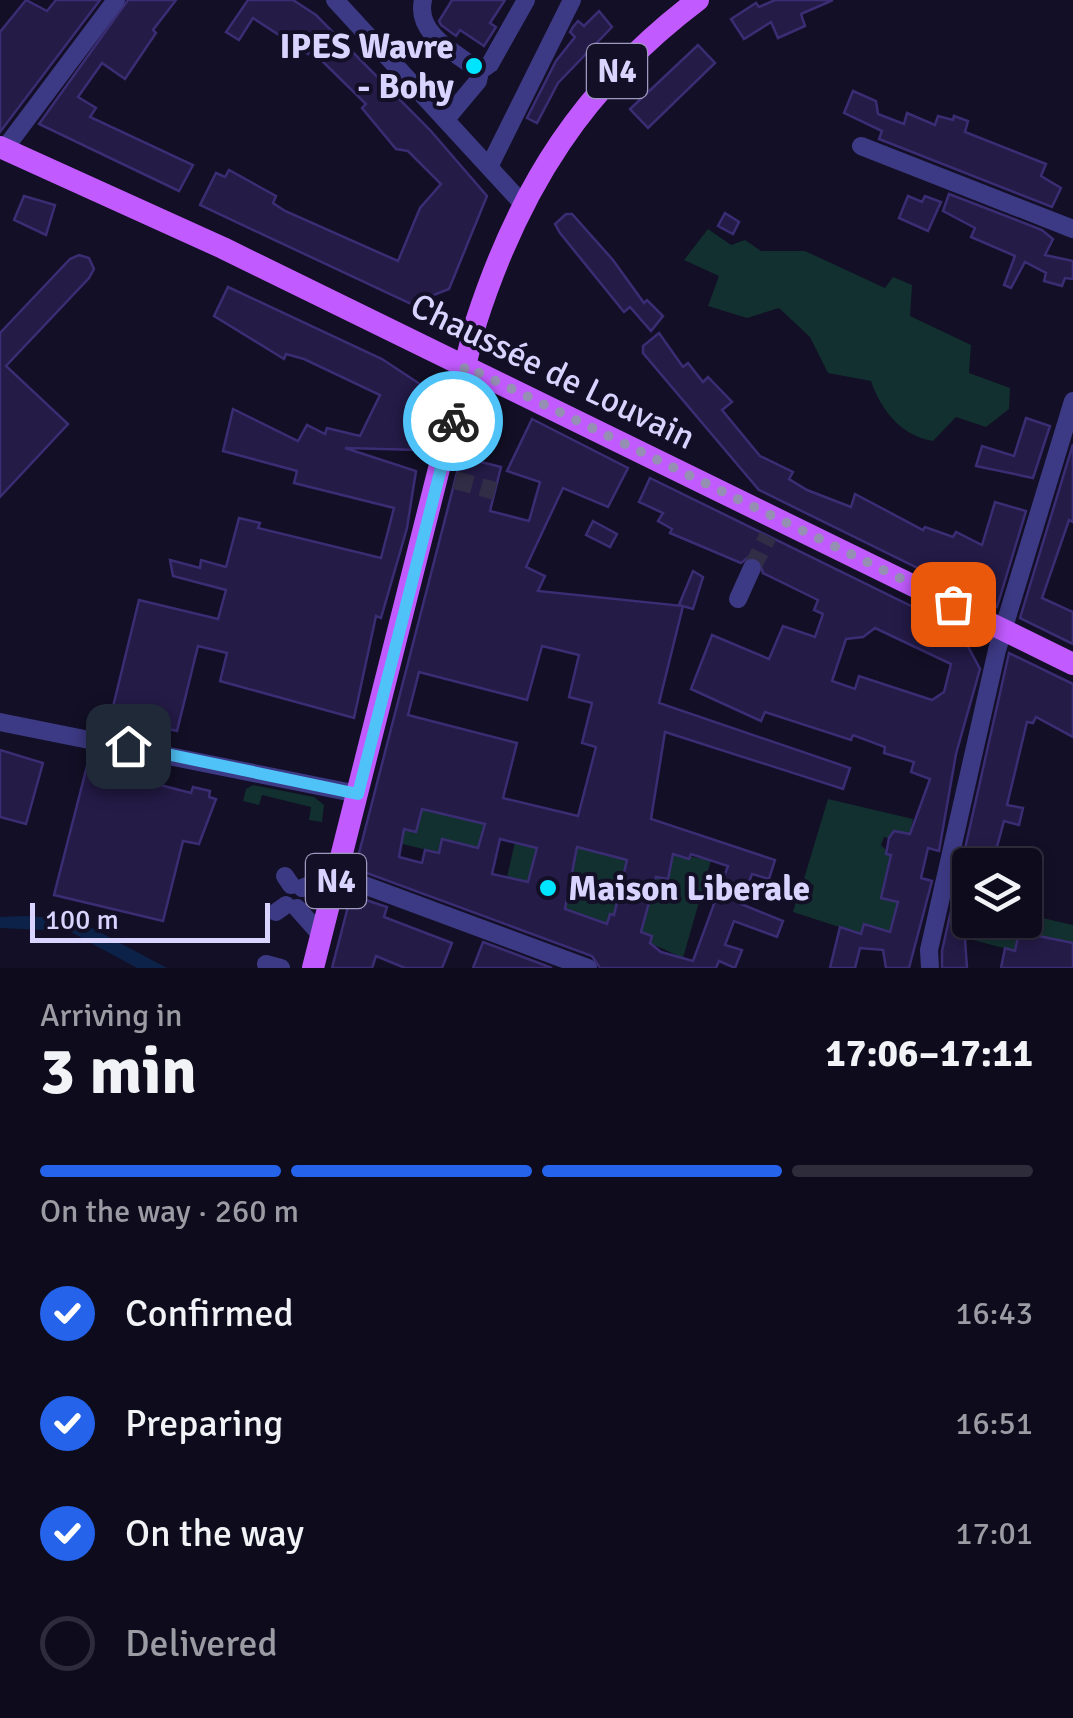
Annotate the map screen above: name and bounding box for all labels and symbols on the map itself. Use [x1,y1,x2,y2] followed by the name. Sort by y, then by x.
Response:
[280,25,455,108] place label: IPES Wavre - Bohy
[587,44,647,98] road number: N4
[463,55,485,77] marker: IPES Wavre - Bohy
[404,284,702,459] street label: Chaussée de Louvain
[403,371,503,471] courier
[911,562,996,647] pin
[86,704,171,789] pin
[306,854,366,908] road number: N4
[568,867,810,910] place label: Maison Liberale
[537,877,559,899] marker: Maison Liberale
[30,898,270,943] scale bar

